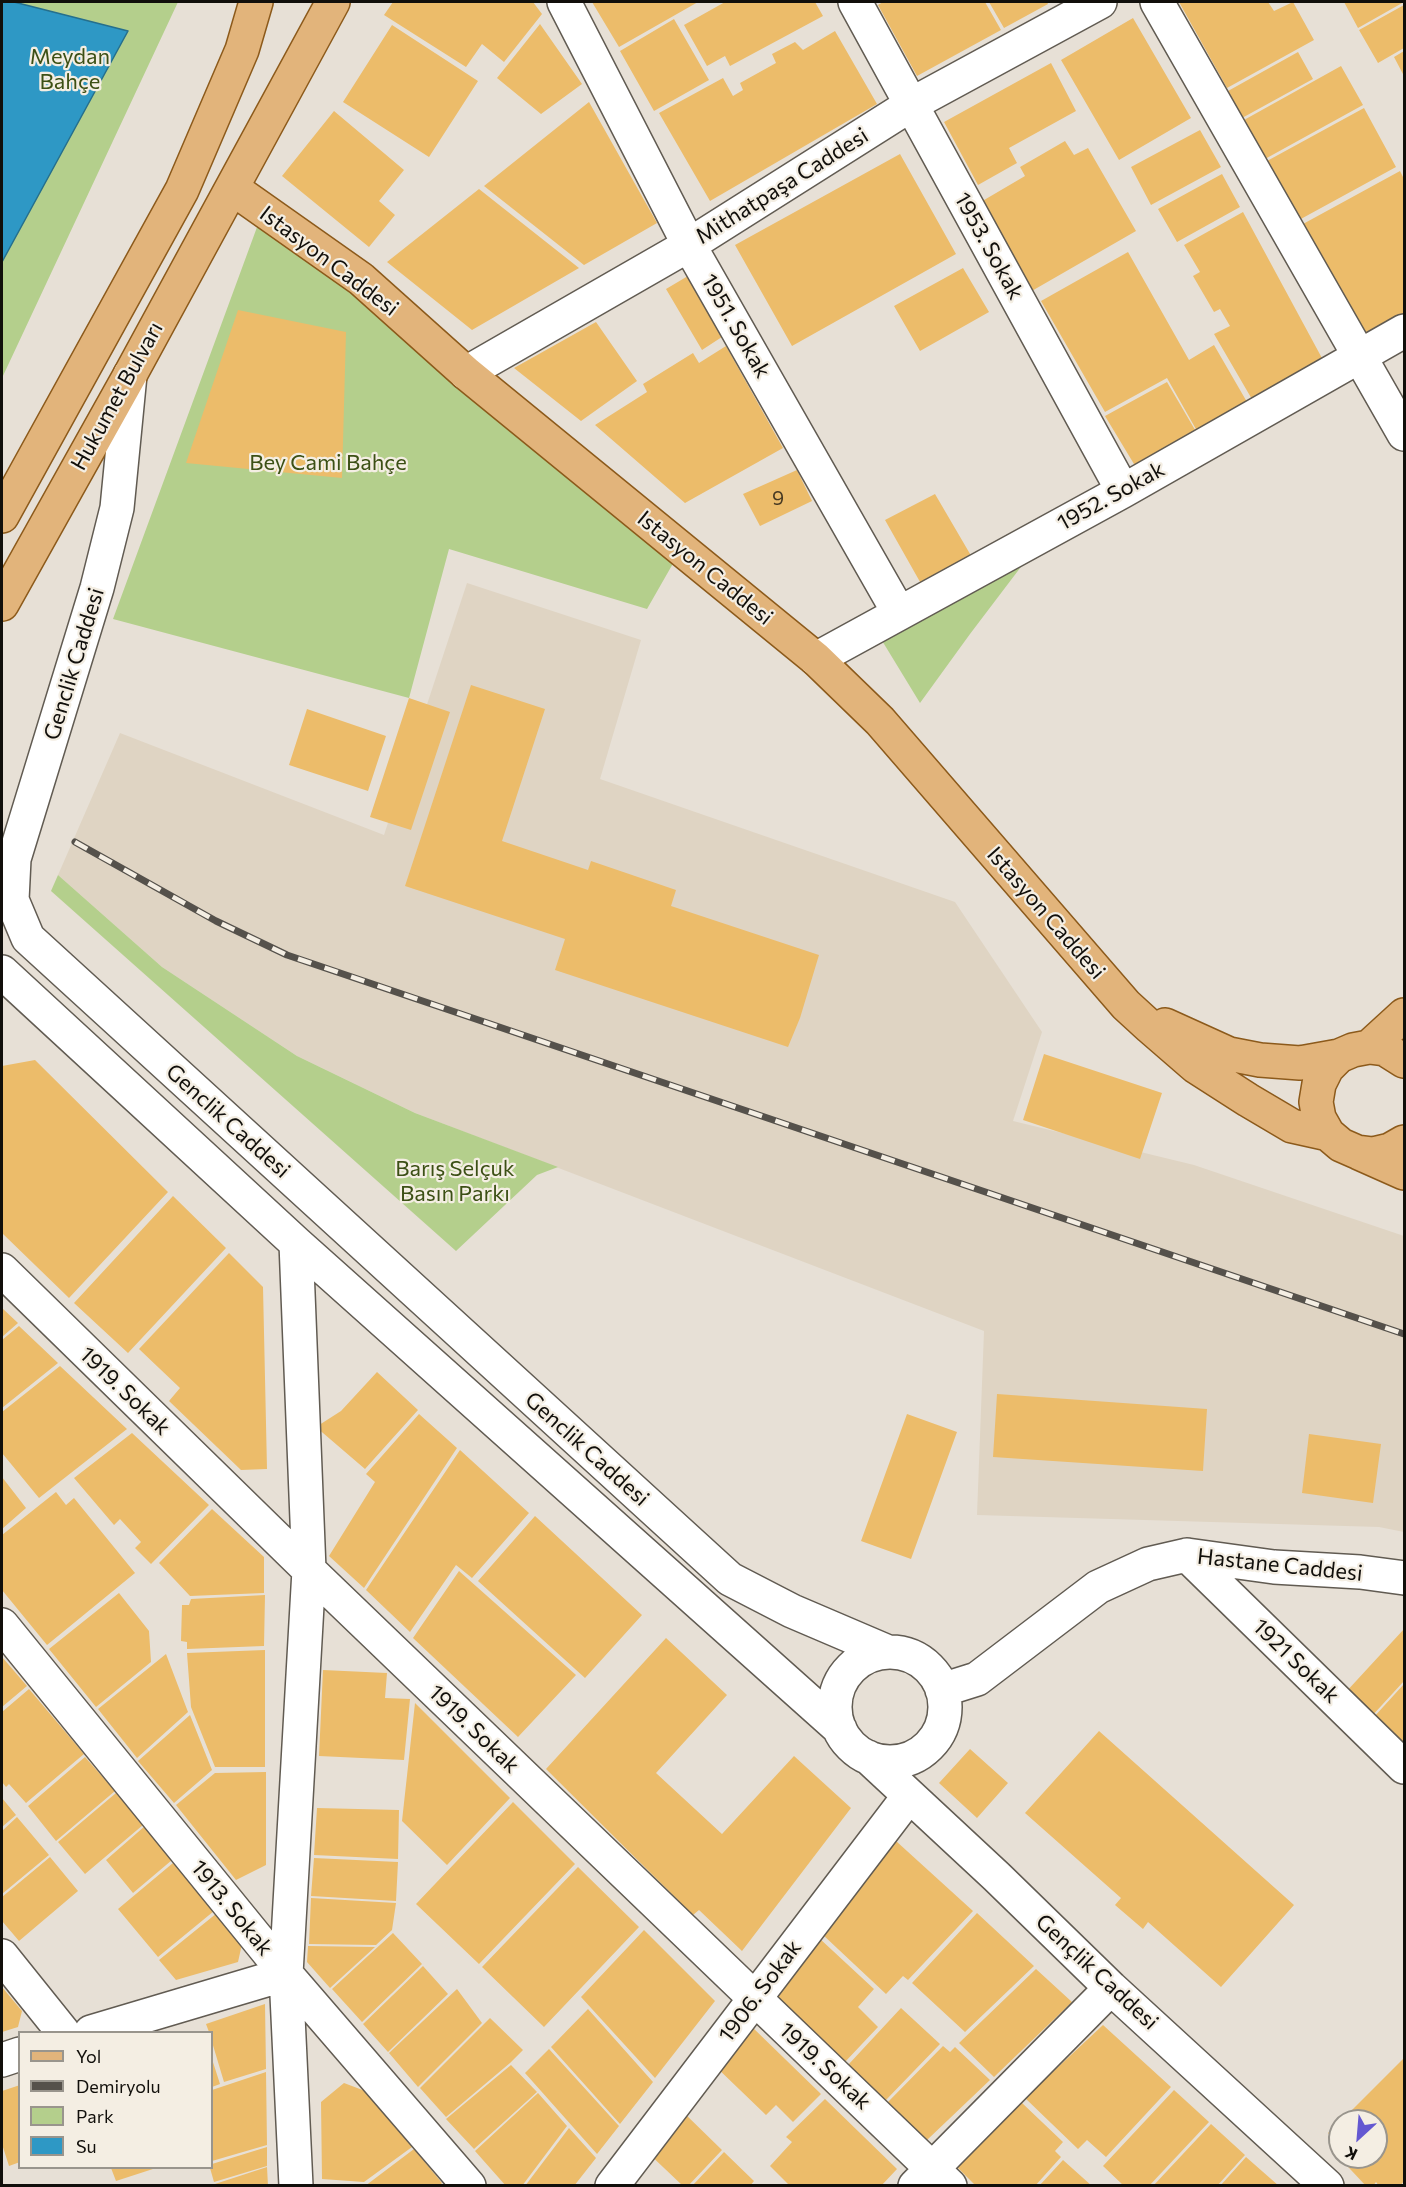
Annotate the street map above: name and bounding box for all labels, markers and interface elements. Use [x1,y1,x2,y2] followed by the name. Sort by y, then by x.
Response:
[30,44,110,96] park label: Meydan Bahçe
[691,122,873,250] street label: Mithatpaşa Caddesi
[949,188,1029,304] street label: 1953. Sokak
[255,200,403,322] street label: Istasyon Caddesi
[696,269,776,383] street label: 1951. Sokak
[65,317,169,475] street label: Hukumet Bulvarı
[249,450,407,476] park label: Bey Cami Bahçe
[1053,456,1169,536] street label: 1952. Sokak
[772,486,784,510] house number: 9
[632,505,778,631] street label: Istasyon Caddesi
[38,585,110,743] street label: Genclik Caddesi
[981,841,1111,985] street label: Istasyon Caddesi
[161,1058,295,1184] street label: Genclik Caddesi
[395,1156,515,1208] park label: Barış Selçuk Basın Parkı
[74,1341,176,1441] street label: 1919. Sokak
[520,1386,654,1512] street label: Genclik Caddesi
[1196,1543,1364,1587] street label: Hastane Caddesi
[1247,1613,1345,1709] street label: 1921 Sokak
[423,1679,525,1779] street label: 1919. Sokak
[186,1855,278,1961] street label: 1913. Sokak
[1030,1909,1164,2035] street label: Gençlik Caddesi
[713,1935,807,2047] street label: 1906. Sokak
[774,2017,876,2115] street label: 1919. Sokak
[18,2031,213,2169] legend
[76,2045,101,2067] text: Yol
[76,2075,161,2097] text: Demiryolu
[76,2105,114,2127] text: Park
[1328,2109,1388,2169] north arrow
[76,2135,97,2157] text: Su
[1342,2143,1360,2165] text: K

